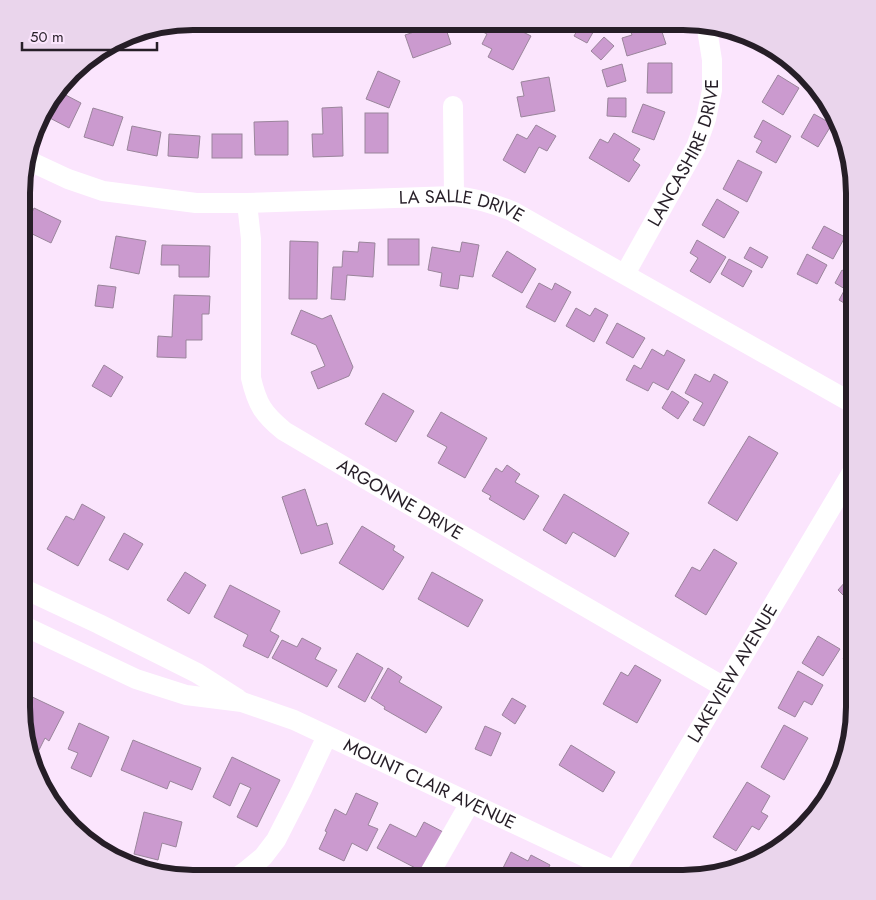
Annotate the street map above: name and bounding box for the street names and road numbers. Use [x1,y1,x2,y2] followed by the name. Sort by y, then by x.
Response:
[641,79,725,231] street label: LANCASHIRE DRIVE
[398,183,529,228] street label: LA SALLE DRIVE
[332,452,468,546] street label: ARGONNE DRIVE
[681,599,784,748] street label: LAKEVIEW AVENUE
[339,732,520,836] street label: MOUNT CLAIR AVENUE

